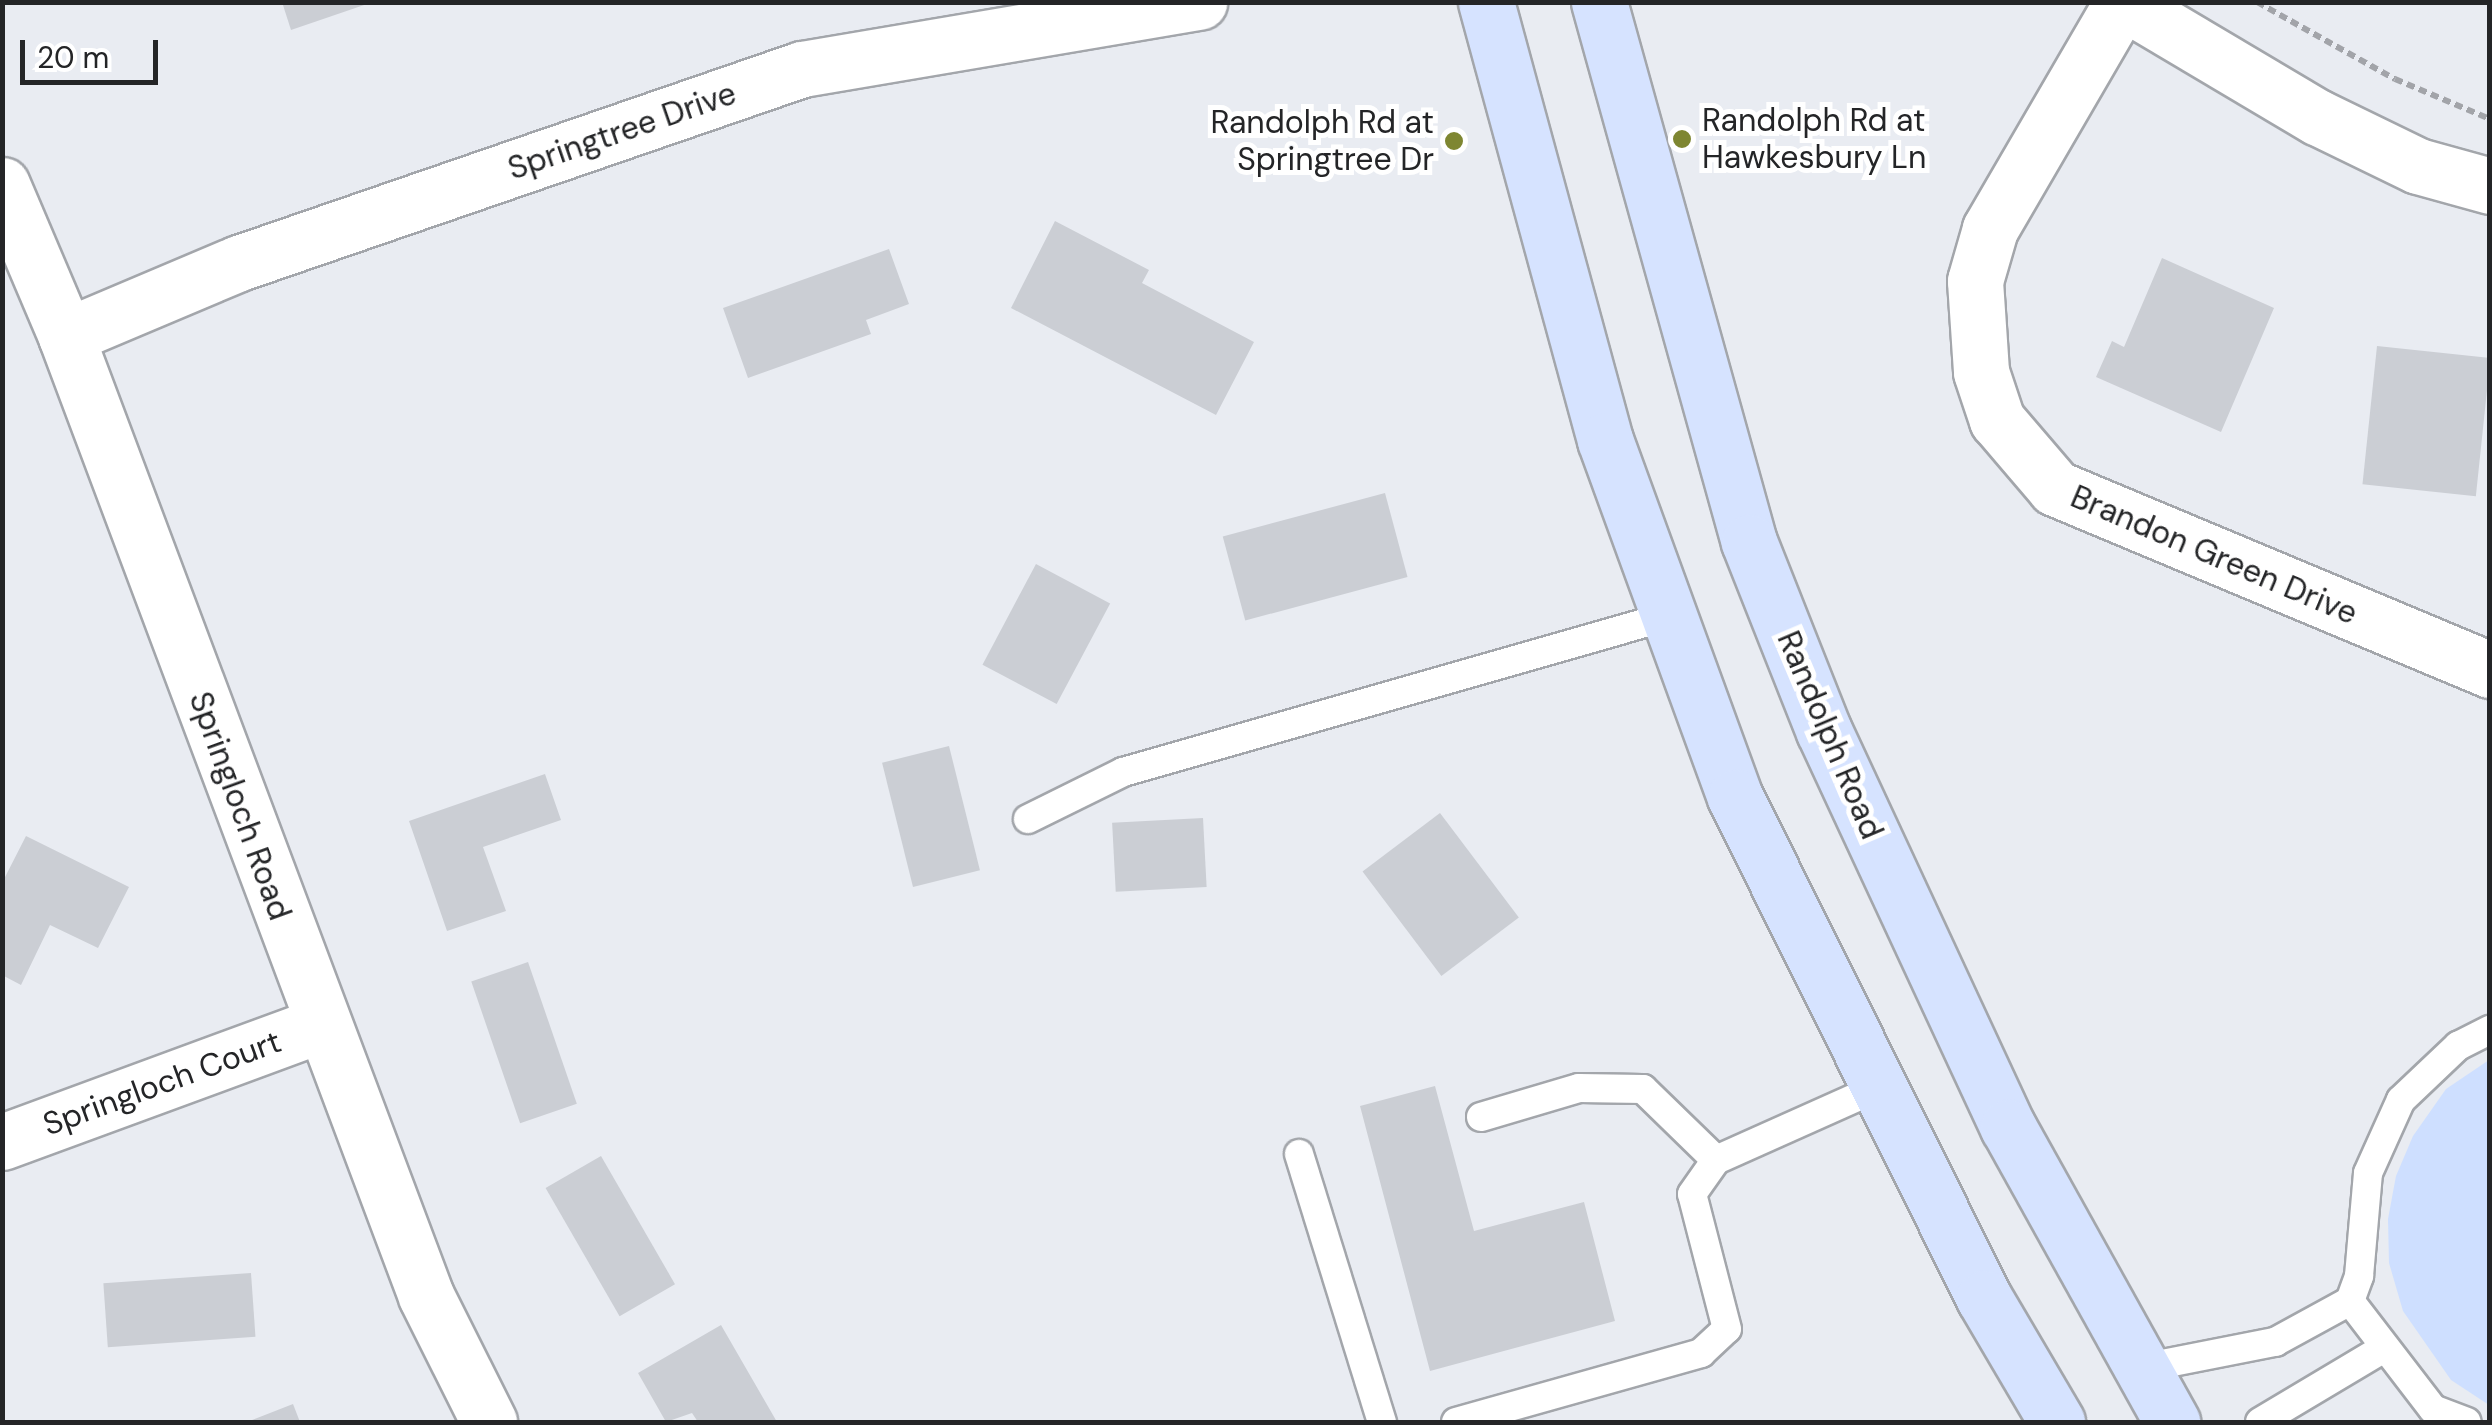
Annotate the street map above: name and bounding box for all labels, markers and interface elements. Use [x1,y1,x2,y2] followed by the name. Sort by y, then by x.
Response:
[25,20,162,82] scale bar
[37,38,109,77] text: 20 m
[503,74,741,188] street label: Springtree Drive
[1702,102,1926,177] place label: Randolph Rd at Hawkesbury Ln
[1210,104,1434,179] place label: Randolph Rd at Springtree Dr
[1671,128,1693,150] marker: Randolph Rd at Hawkesbury Ln
[1443,130,1465,152] marker: Randolph Rd at Springtree Dr
[2065,477,2363,633] street label: Brandon Green Drive
[1769,625,1891,845] street label: Randolph Road
[181,687,299,925] street label: Springloch Road
[38,1022,286,1144] street label: Springloch Court

